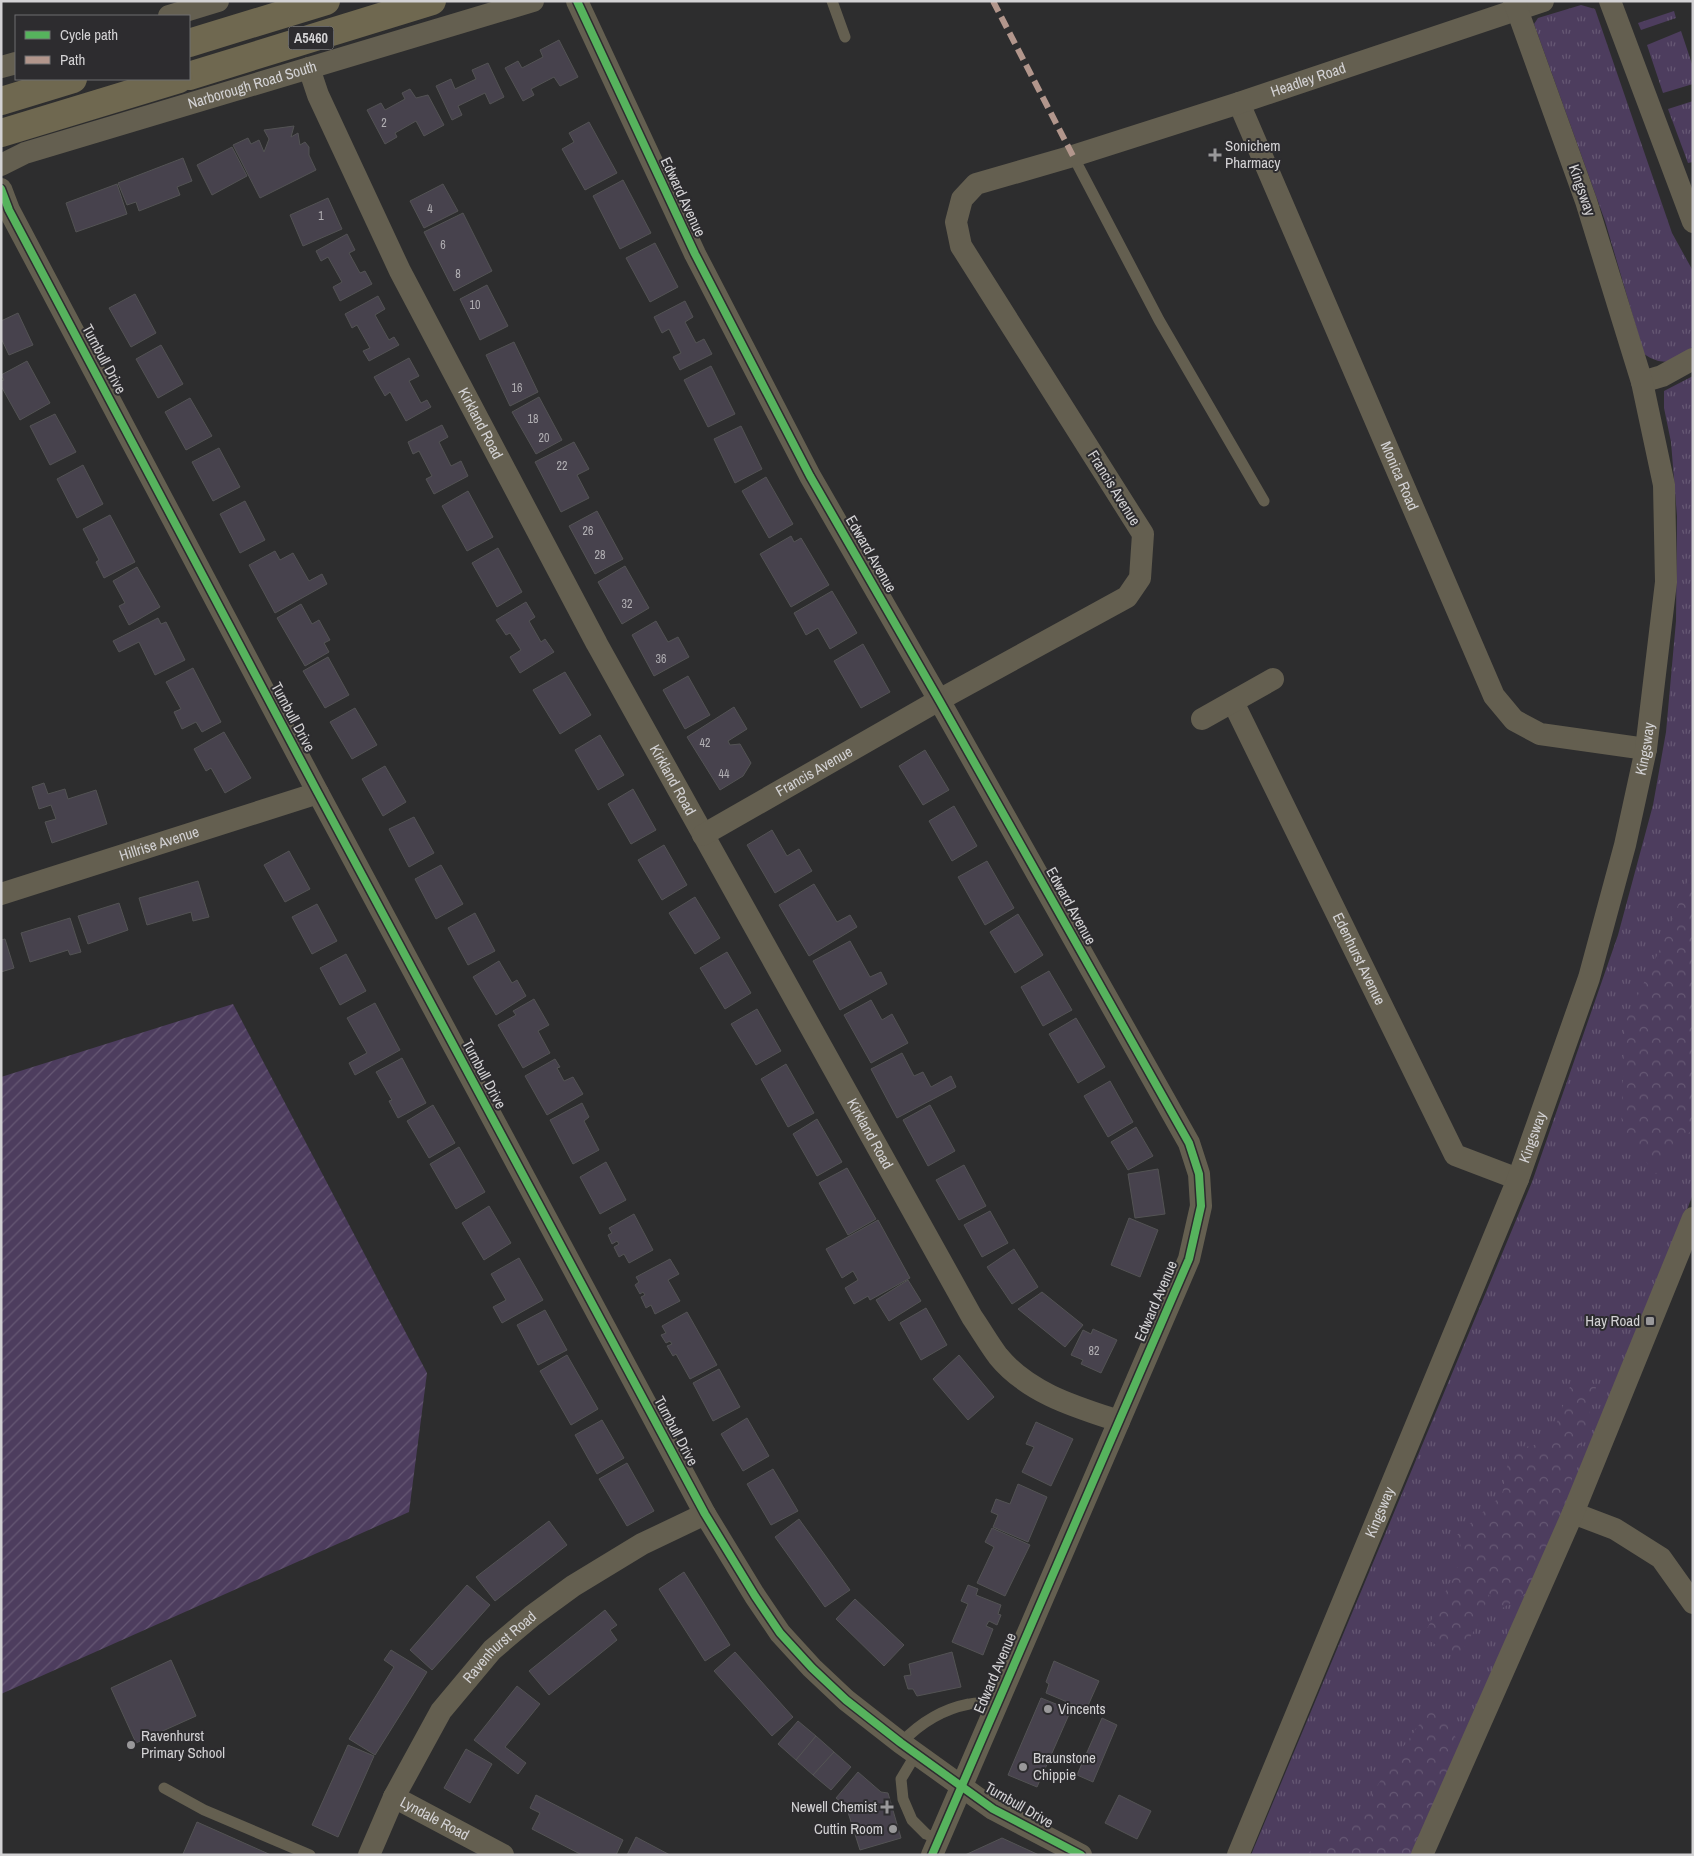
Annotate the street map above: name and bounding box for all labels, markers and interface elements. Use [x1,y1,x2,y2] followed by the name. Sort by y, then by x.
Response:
[15,15,190,80] legend
[60,24,118,45] text: Cycle path
[288,26,334,49] road number: A5460
[60,49,85,70] text: Path
[185,55,319,114] street label: Narborough Road South
[1268,57,1348,102] street label: Headley Road
[381,115,387,131] house number: 2
[1225,135,1281,173] place label: Sonichem Pharmacy
[1209,149,1221,161] marker: Sonichem Pharmacy
[656,153,711,240] street label: Edward Avenue
[1564,161,1601,219] street label: Kingsway
[427,201,433,217] house number: 4
[318,208,324,224] house number: 1
[440,237,446,253] house number: 6
[455,266,461,282] house number: 8
[470,297,480,313] house number: 10
[77,320,132,397] street label: Turnbull Drive
[512,380,522,396] house number: 16
[453,384,508,463] street label: Kirkland Road
[528,411,538,427] house number: 18
[539,430,549,446] house number: 20
[1376,438,1424,514] street label: Monica Road
[1083,446,1146,530] street label: Francis Avenue
[557,458,567,474] house number: 22
[841,511,902,596] street label: Edward Avenue
[583,523,593,539] house number: 26
[595,547,605,563] house number: 28
[622,596,632,612] house number: 32
[656,651,666,667] house number: 36
[266,678,321,755] street label: Turnbull Drive
[1630,720,1659,777] street label: Kingsway
[700,735,710,751] house number: 42
[645,740,701,819] street label: Kirkland Road
[772,741,856,801] street label: Francis Avenue
[719,766,730,782] house number: 44
[116,821,202,866] street label: Hillrise Avenue
[1041,863,1102,949] street label: Edward Avenue
[1328,909,1391,1008] street label: Edenhurst Avenue
[457,1035,512,1112] street label: Turnbull Drive
[842,1094,898,1173] street label: Kirkland Road
[1513,1108,1551,1166] street label: Kingsway
[1129,1257,1182,1344] street label: Edward Avenue
[1585,1310,1640,1331] place label: Hay Road
[1644,1315,1656,1327] marker: Hay Road
[1089,1343,1099,1359] house number: 82
[649,1392,704,1469] street label: Turnbull Drive
[1360,1483,1400,1541] street label: Kingsway
[458,1606,541,1688] street label: Ravenhurst Road
[968,1629,1021,1716] street label: Edward Avenue
[1058,1698,1106,1719] place label: Vincents
[1042,1703,1054,1715] marker: Vincents
[141,1725,225,1763] place label: Ravenhurst Primary School
[125,1739,137,1751] marker: Ravenhurst Primary School
[1033,1747,1096,1785] place label: Braunstone Chippie
[1017,1761,1029,1773] marker: Braunstone Chippie
[981,1776,1058,1833] street label: Turnbull Drive
[397,1791,473,1845] street label: Lyndale Road
[791,1796,878,1817] place label: Newell Chemist
[881,1801,893,1813] marker: Newell Chemist
[814,1818,883,1839] place label: Cuttin Room
[887,1823,899,1835] marker: Cuttin Room

